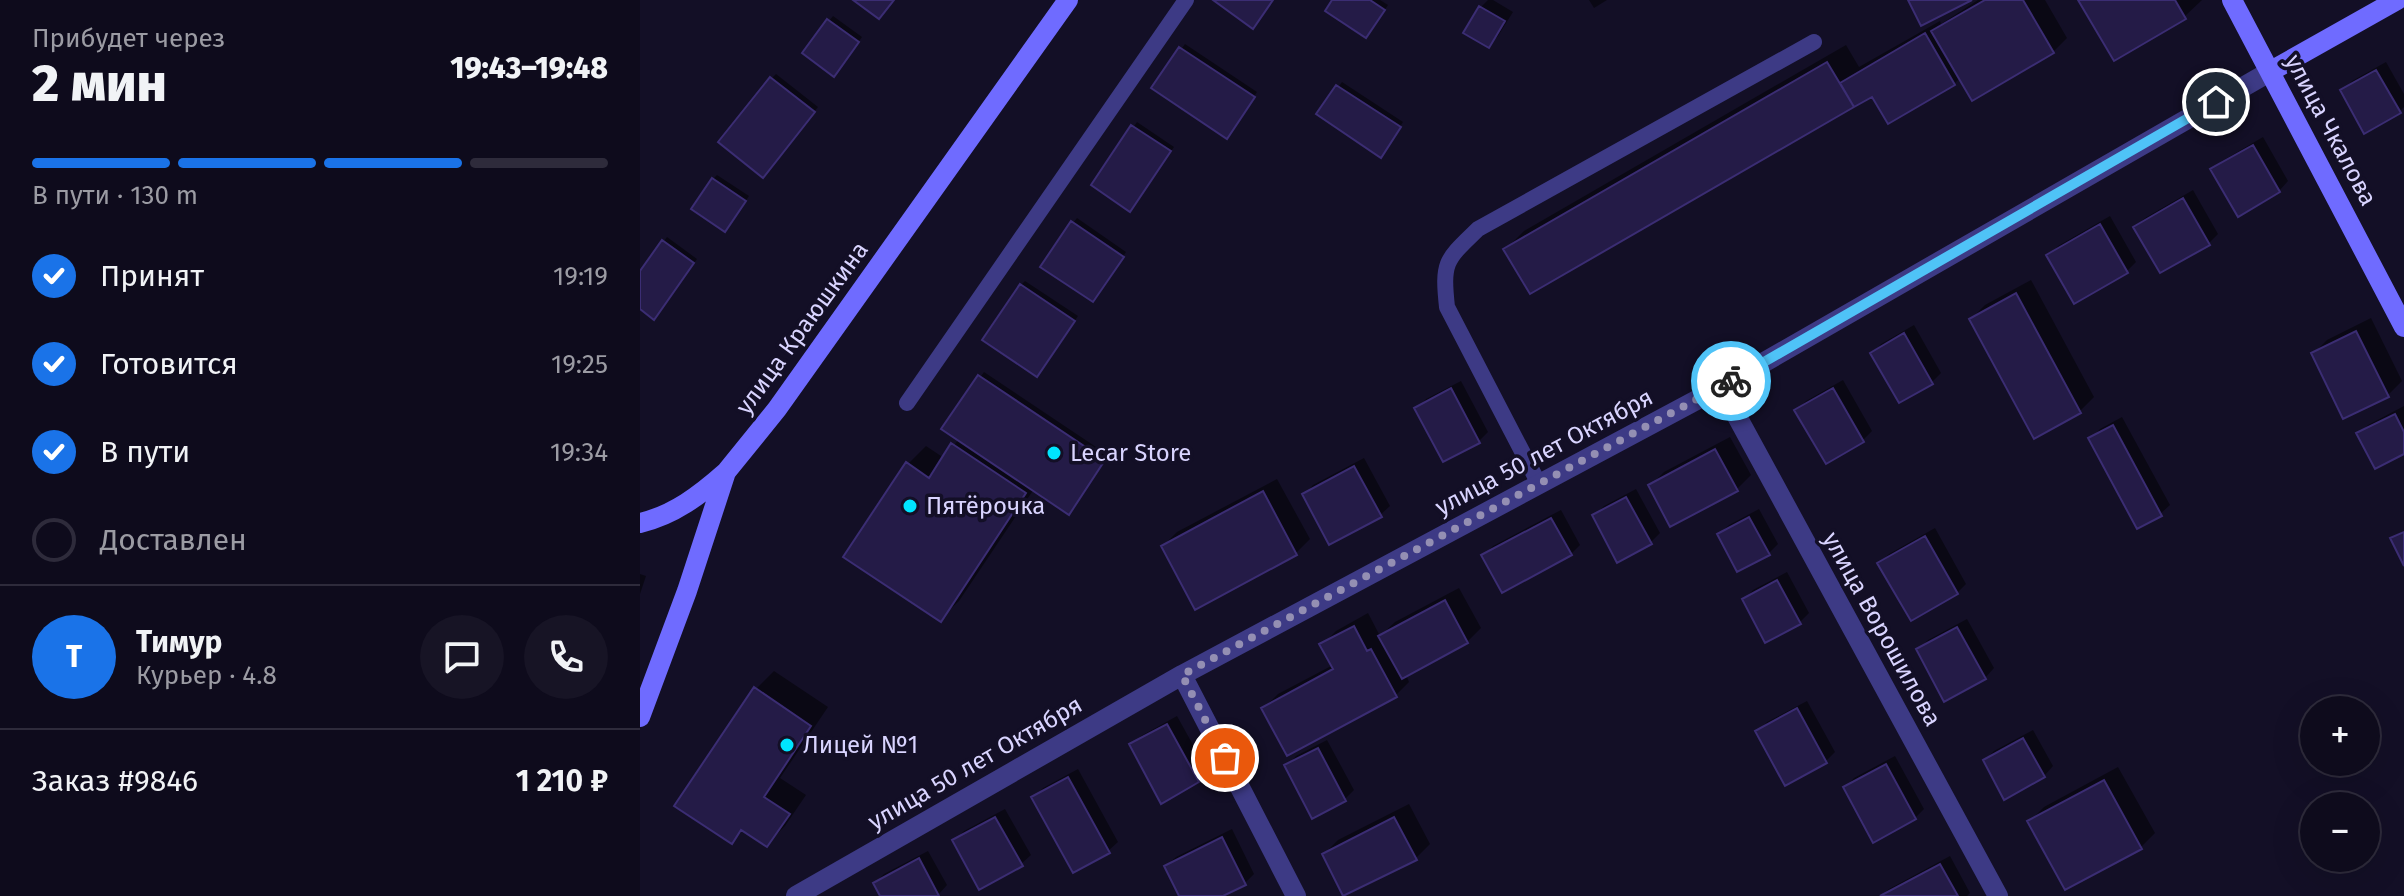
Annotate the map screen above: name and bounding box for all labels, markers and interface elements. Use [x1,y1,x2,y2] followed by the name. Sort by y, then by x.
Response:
[32,23,225,54] text: Прибудет через
[450,50,608,86] text: 19:43–19:48
[2279,50,2383,210] street label: улица Чкалова
[32,52,167,115] text: 2 мин
[2182,68,2250,136] pin
[2194,80,2238,124] icon: home
[32,180,198,211] text: В пути · 130 m
[730,236,874,420] street label: улица Краюшкина
[32,254,76,298] icon: check
[100,258,204,294] text: Принят
[553,261,608,292] text: 19:19
[1691,341,1771,421] courier
[32,342,76,386] icon: check
[100,346,238,382] text: Готовится
[551,349,608,380] text: 19:25
[1709,359,1753,403] icon: bike
[1430,383,1658,521] street label: улица 50 лет Октября
[32,430,76,474] icon: check
[100,434,190,470] text: В пути
[550,437,608,468] text: 19:34
[1070,439,1191,467] place label: Lecar Store
[1045,444,1063,462] marker: Lecar Store
[926,492,1045,520] place label: Пятёрочка
[901,497,919,515] marker: Пятёрочка
[100,522,247,558] text: Доставлен
[1817,527,1947,731] street label: улица Ворошилова
[420,615,504,699] button: chat
[524,615,608,699] button: phone
[136,624,222,660] text: Тимур
[66,639,82,675] text: Т
[136,660,277,691] text: Курьер · 4.8
[863,690,1087,836] street label: улица 50 лет Октября
[2300,696,2380,872] map controls
[2300,696,2380,776] button: +
[1191,724,1259,792] pin
[803,731,918,759] place label: Лицей №1
[778,736,796,754] marker: Лицей №1
[1203,736,1247,780] icon: bag
[32,763,198,799] text: Заказ #9846
[516,763,608,799] text: 1 210 ₽
[2300,792,2380,872] button: −

